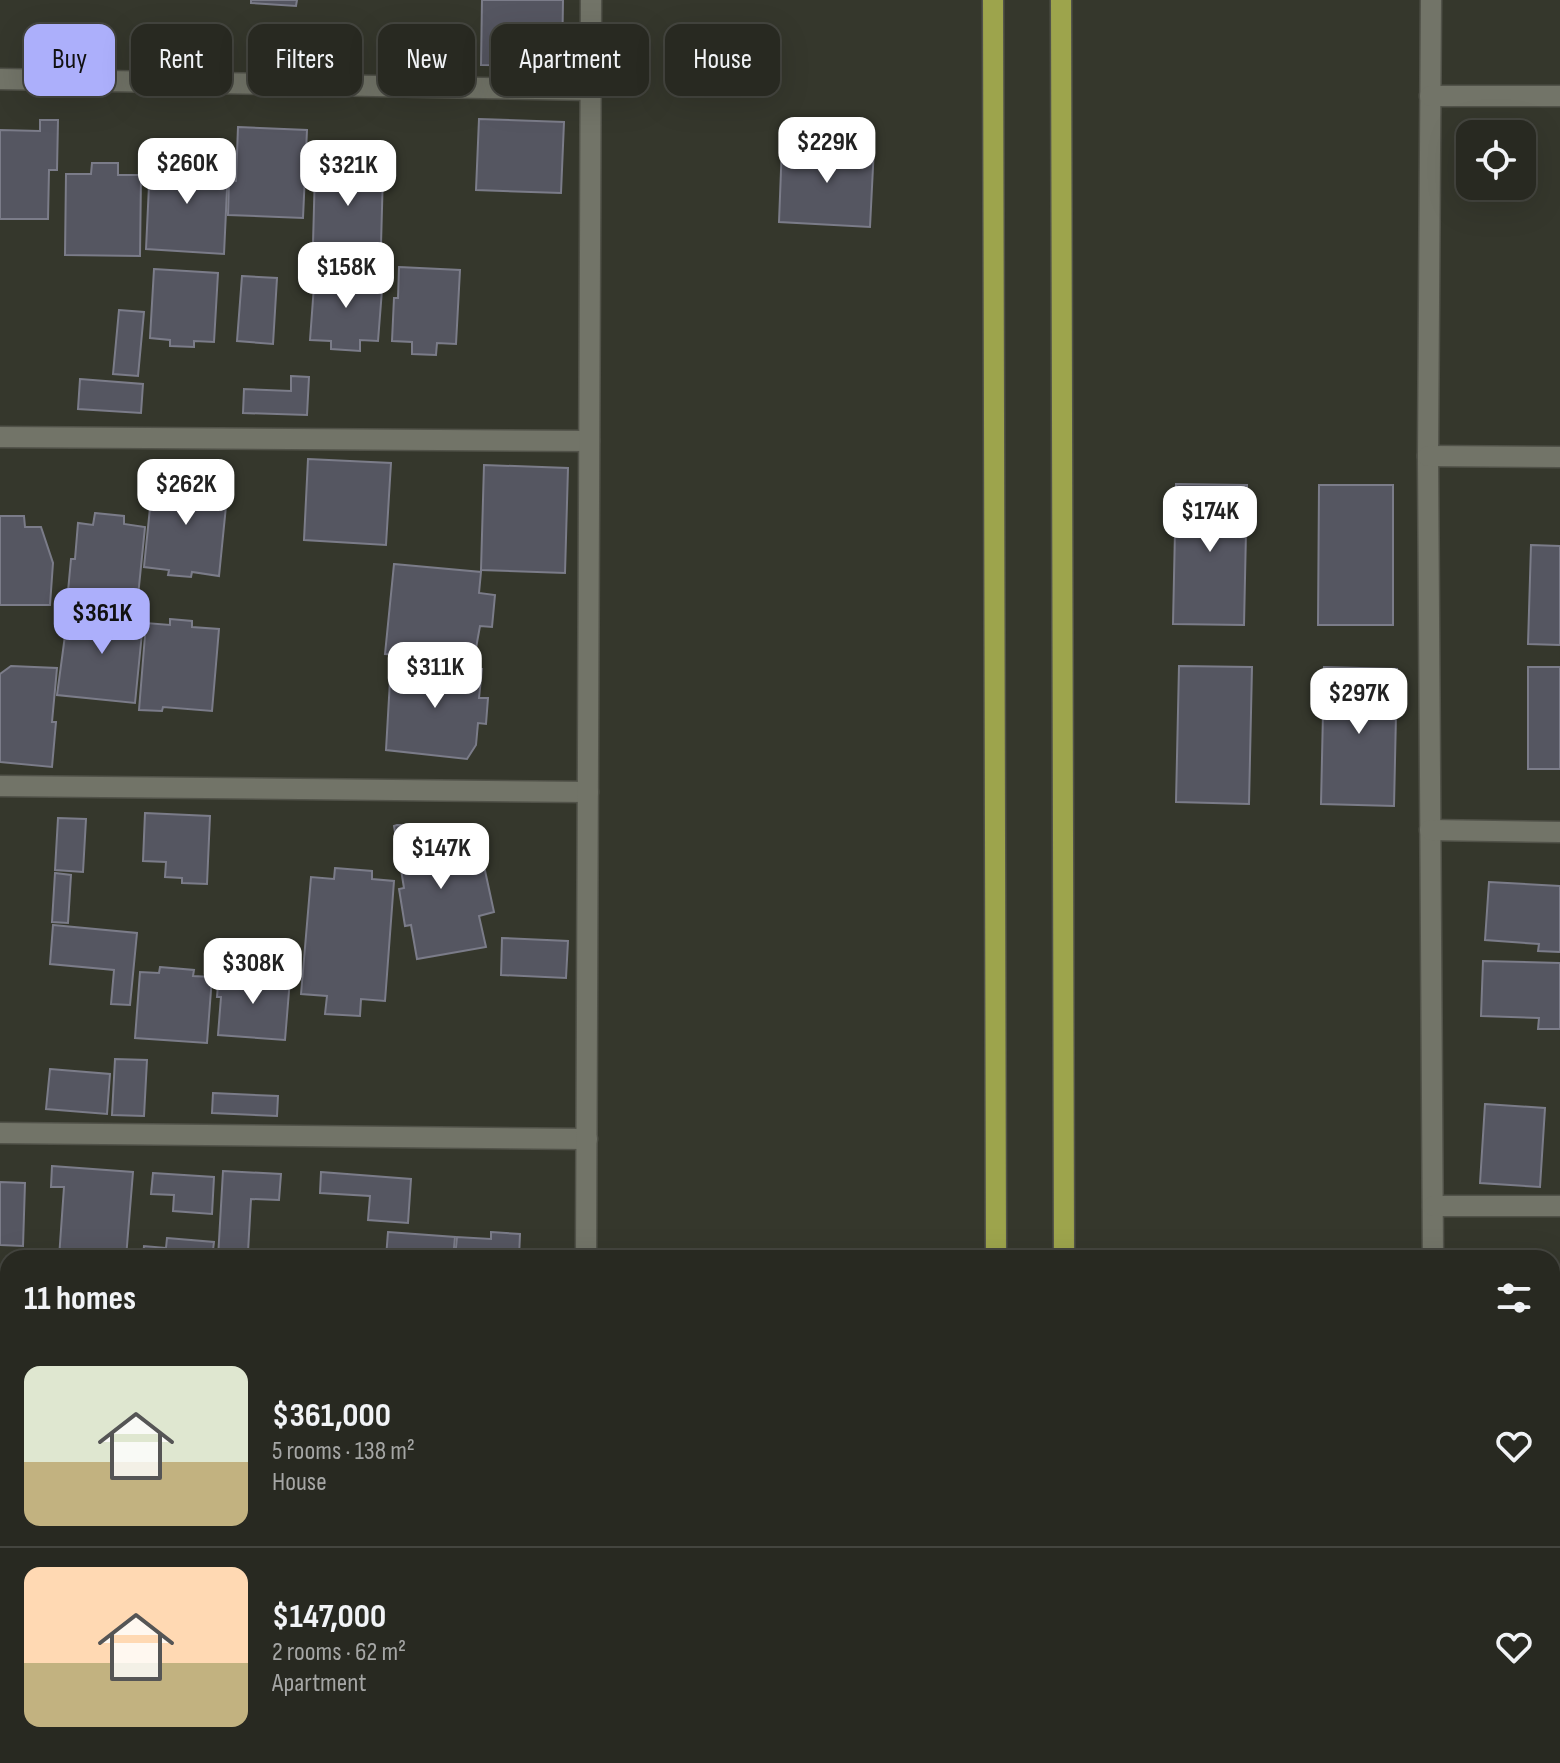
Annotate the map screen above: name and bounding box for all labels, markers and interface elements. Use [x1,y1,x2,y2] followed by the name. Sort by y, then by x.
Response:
[24,24,115,96] chip: Buy
[131,24,232,96] chip: Rent
[248,24,362,96] chip: Filters
[378,24,475,96] chip: New
[491,24,649,96] chip: Apartment
[665,24,780,96] chip: House
[771,117,883,185] pin: $229K
[1456,120,1536,200] map controls
[1456,120,1536,200] button: locate
[796,127,858,158] text: $229K
[131,138,243,206] pin: $260K
[292,140,404,208] pin: $321K
[156,148,218,179] text: $260K
[318,150,378,181] text: $321K
[290,242,402,310] pin: $158K
[316,252,376,283] text: $158K
[130,459,242,527] pin: $262K
[155,469,217,500] text: $262K
[1154,486,1266,554] pin: $174K
[1181,496,1239,527] text: $174K
[46,588,158,656] pin: $361K
[72,598,132,629] text: $361K
[379,642,491,710] pin: $311K
[406,652,464,683] text: $311K
[1303,668,1415,736] pin: $297K
[1328,678,1390,709] text: $297K
[385,823,497,891] pin: $147K
[411,833,471,864] text: $147K
[197,938,309,1006] pin: $308K
[222,948,284,979] text: $308K
[1492,1276,1536,1320] icon: filters
[24,1278,136,1319] text: 11 homes
[272,1395,391,1436] text: $361,000
[88,1398,184,1494] icon: home
[1492,1424,1536,1468] icon: heart
[272,1436,415,1467] text: 5 rooms · 138 m²
[272,1467,327,1498] text: House
[272,1596,386,1637] text: $147,000
[88,1599,184,1695] icon: home
[1492,1625,1536,1669] icon: heart
[272,1637,406,1668] text: 2 rooms · 62 m²
[272,1668,366,1699] text: Apartment

